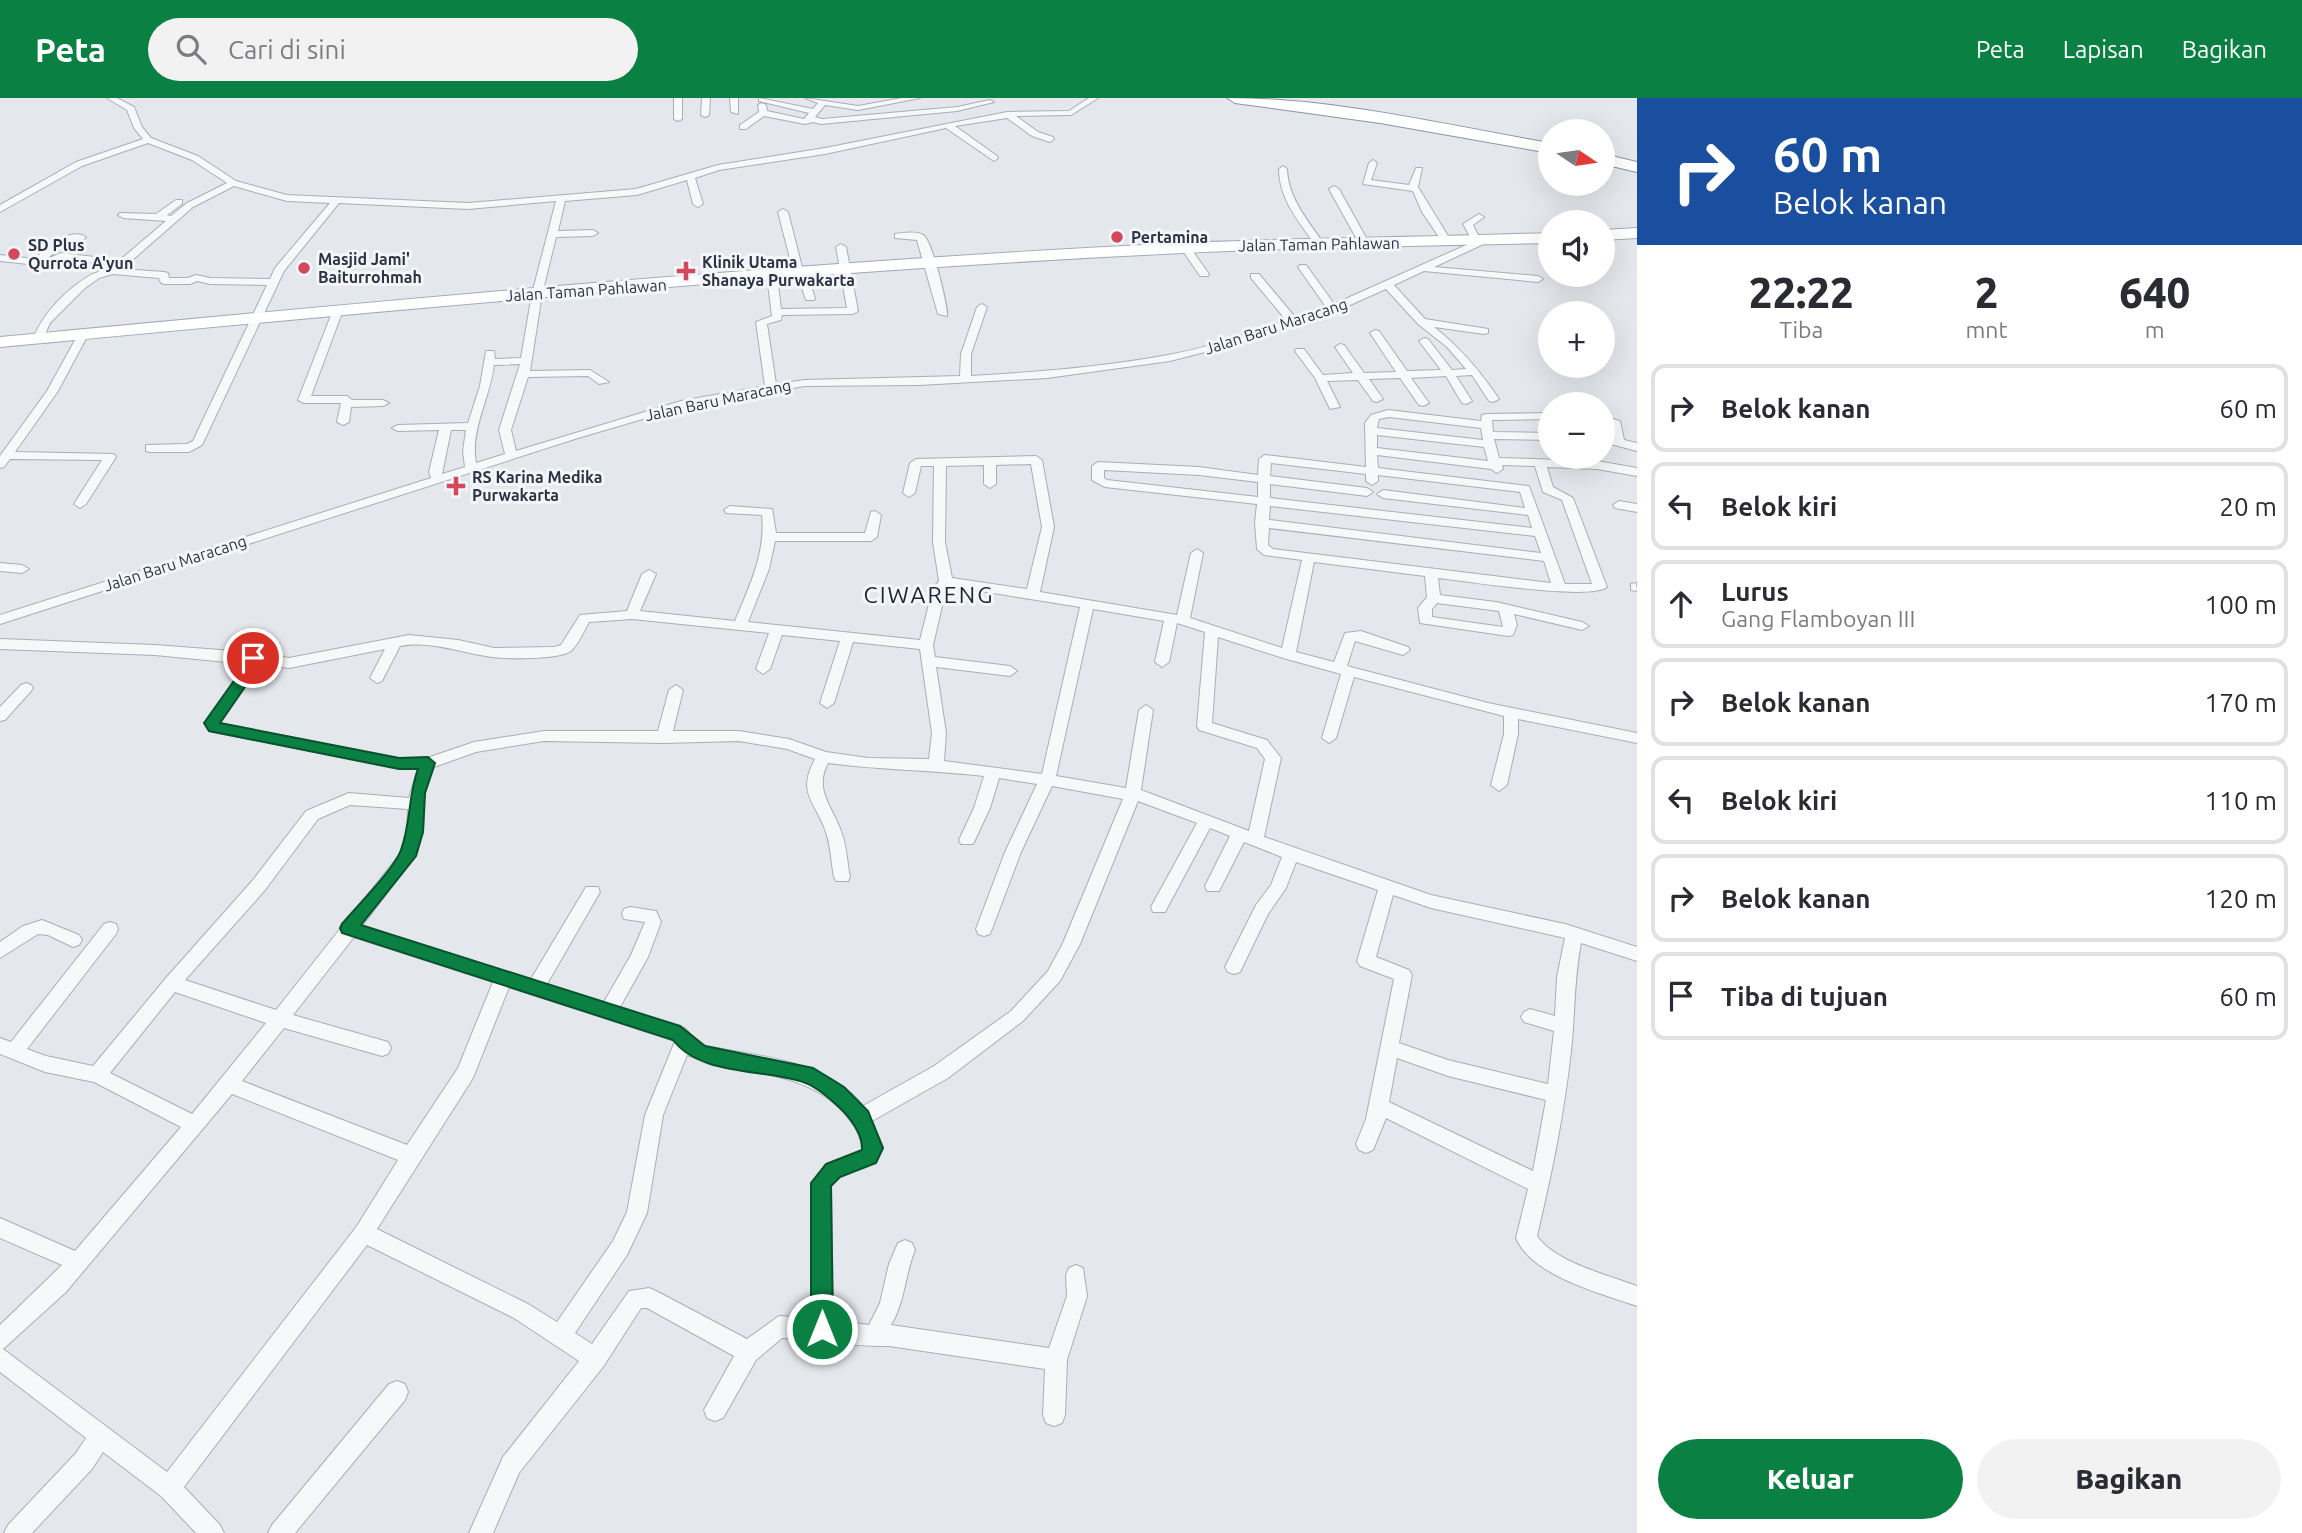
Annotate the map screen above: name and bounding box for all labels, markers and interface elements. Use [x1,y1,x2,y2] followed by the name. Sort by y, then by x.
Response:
[148,18,638,81] search box
[172,30,210,68] icon: search
[35,31,106,68] text: Peta
[228,35,346,64] text: Cari di sini
[1976,36,2025,63] text: Peta
[2063,36,2144,63] text: Lapisan
[2182,36,2267,63] text: Bagikan
[1538,119,1615,196] north arrow
[1538,119,1615,469] map controls
[1658,126,1749,217] icon: right
[1773,126,1882,181] text: 60 m
[1773,184,1947,220] text: Belok kanan
[1538,210,1615,287] button: sound
[1131,228,1208,246] place label: Pertamina
[1109,229,1125,245] marker: Pertamina
[1238,234,1400,254] street label: Jalan Taman Pahlawan
[28,236,133,272] place label: SD Plus Qurrota A'yun
[6,246,22,262] marker: SD Plus Qurrota A'yun
[318,250,422,286] place label: Masjid Jami' Baiturrohmah
[702,253,855,289] place label: Klinik Utama Shanaya Purwakarta
[296,260,312,276] marker: Masjid Jami' Baiturrohmah
[676,261,696,281] marker: Klinik Utama Shanaya Purwakarta
[1749,269,1854,316] text: 22:22
[1975,269,1998,316] text: 2
[2119,269,2190,316] text: 640
[505,275,667,305] street label: Jalan Taman Pahlawan
[1202,294,1350,358] street label: Jalan Baru Maracang
[1538,301,1615,378] button: +
[1779,317,1823,342] text: Tiba
[1965,317,2008,342] text: mnt
[2145,317,2165,342] text: m
[643,376,793,424] street label: Jalan Baru Maracang
[1662,389,1700,427] icon: right
[1538,392,1615,469] button: −
[1721,394,1871,423] text: Belok kanan
[2219,394,2277,423] text: 60 m
[472,468,602,504] place label: RS Karina Medika Purwakarta
[446,476,466,496] marker: RS Karina Medika Purwakarta
[1662,487,1700,525] icon: left
[1721,492,1837,521] text: Belok kiri
[2219,492,2277,521] text: 20 m
[101,531,249,595] street label: Jalan Baru Maracang
[1721,577,1789,606] text: Lurus
[864,582,994,607] district label: CIWARENG
[1662,585,1700,623] icon: ahead
[2205,590,2277,619] text: 100 m
[1721,606,1915,631] text: Gang Flamboyan III
[223,628,283,688] pin
[234,639,272,677] icon: arrive
[1662,683,1700,721] icon: right
[1721,688,1871,717] text: Belok kanan
[2205,688,2277,717] text: 170 m
[1662,781,1700,819] icon: left
[1721,786,1837,815] text: Belok kiri
[2205,786,2277,815] text: 110 m
[1662,879,1700,917] icon: right
[1721,884,1871,913] text: Belok kanan
[2205,884,2277,913] text: 120 m
[1662,977,1700,1015] icon: arrive
[1721,982,1888,1011] text: Tiba di tujuan
[2219,982,2277,1011] text: 60 m
[785,1292,859,1366] position arrow
[1658,1439,1963,1519] button: Keluar
[1977,1439,2281,1519] button: Bagikan

